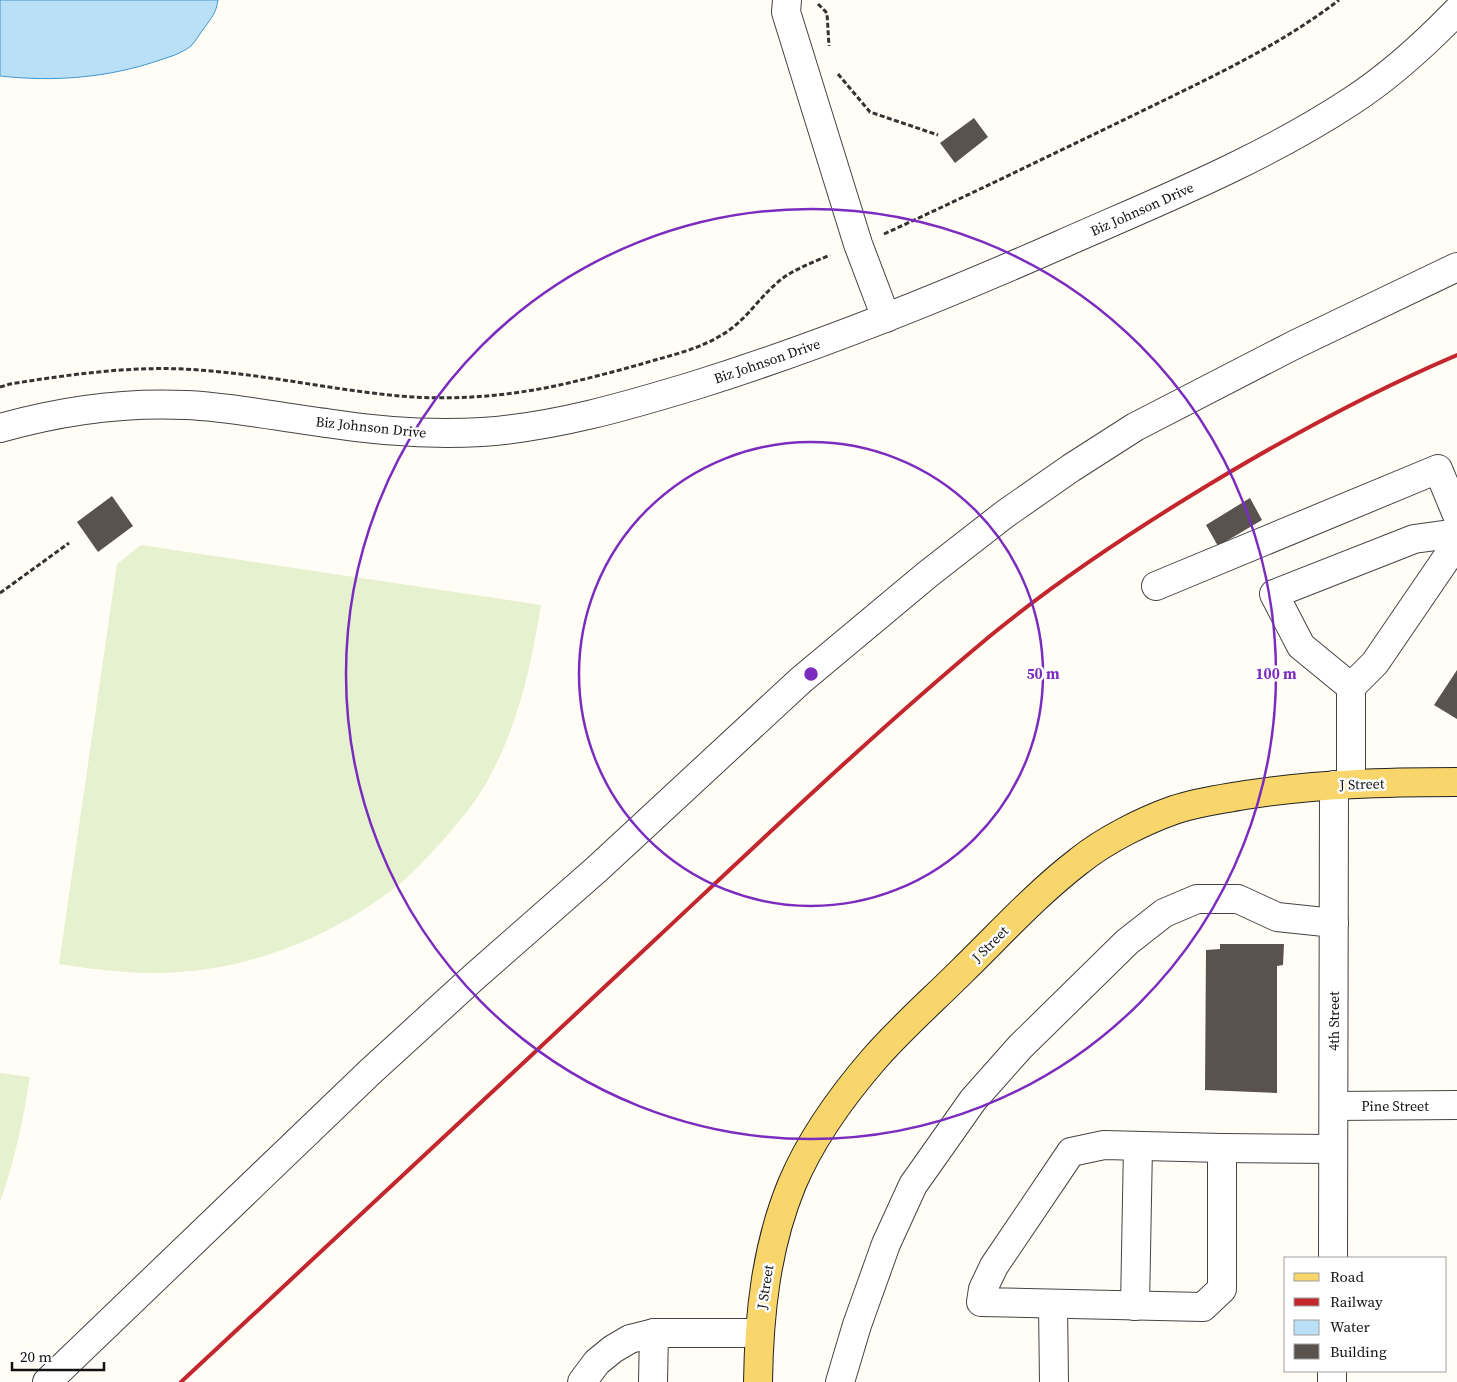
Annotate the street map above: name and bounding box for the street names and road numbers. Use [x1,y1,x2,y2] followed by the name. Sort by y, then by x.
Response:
[1087,177,1197,241] street label: Biz Johnson Drive
[711,333,823,389] street label: Biz Johnson Drive
[315,411,427,443] street label: Biz Johnson Drive
[1338,773,1385,795] street label: J Street
[966,921,1013,968] street label: J Street
[1324,991,1344,1051] street label: 4th Street
[1361,1096,1429,1116] street label: Pine Street
[751,1263,778,1312] street label: J Street

